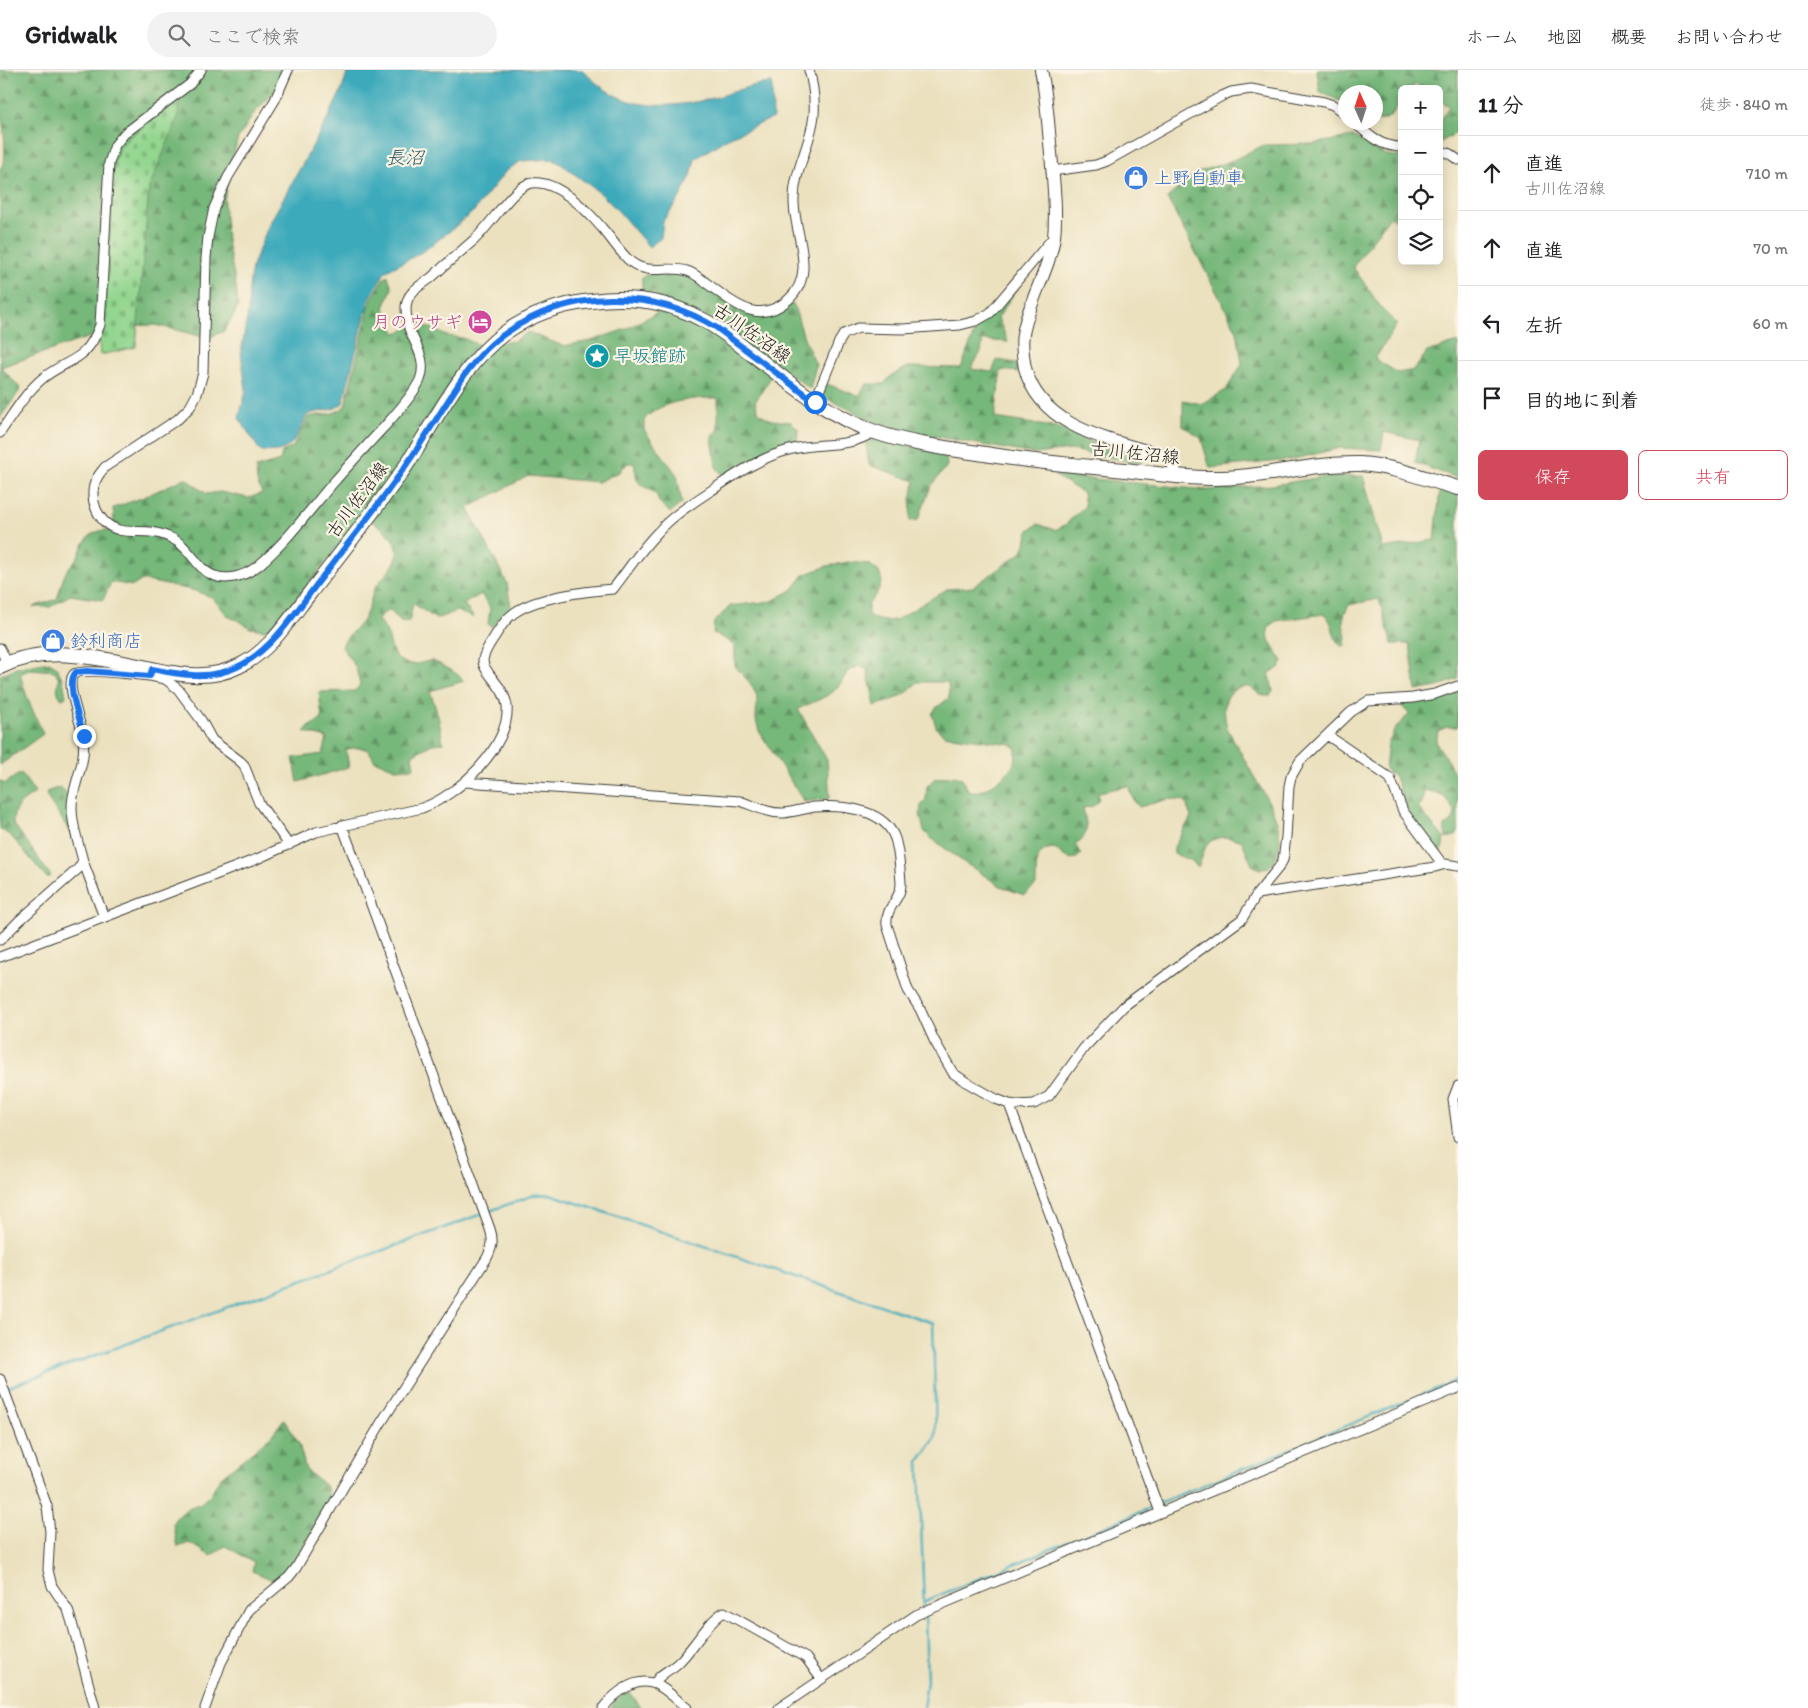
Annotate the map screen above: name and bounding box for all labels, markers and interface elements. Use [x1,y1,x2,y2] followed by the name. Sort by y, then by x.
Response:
[147,12,497,57] search box
[25,20,117,49] text: Gridwalk
[165,21,193,49] icon: search
[205,25,300,48] text: ここで検索
[1466,26,1519,48] text: ホーム
[1547,26,1583,48] text: 地図
[1611,26,1647,48] text: 概要
[1675,26,1783,48] text: お問い合わせ
[1338,85,1383,130] north arrow
[1398,85,1443,265] map controls
[1398,85,1443,130] button: +
[1478,92,1523,117] text: 11 分
[1700,95,1788,114] text: 徒歩 · 840 m
[1398,130,1443,175] button: −
[386,146,426,169] water label: 長沼
[1525,152,1563,175] text: 直進
[1478,159,1506,187] icon: ahead
[1746,164,1788,183] text: 710 m
[1123,165,1149,191] shop icon: 上野自動車
[1154,167,1244,189] place label: 上野自動車
[1398,175,1443,220] button: locate
[1525,179,1605,198] text: 古川佐沼線
[1398,220,1443,265] button: layers
[1478,234,1506,262] icon: ahead
[1525,239,1563,262] text: 直進
[1753,239,1788,258] text: 70 m
[709,298,795,368] street label: 古川佐沼線
[467,309,493,335] hotel icon: 月のウサギ
[1478,309,1506,337] icon: left
[372,311,462,333] place label: 月のウサギ
[1525,314,1563,337] text: 左折
[1753,314,1788,333] text: 60 m
[584,343,610,369] place icon: 早坂館跡
[614,345,686,367] place label: 早坂館跡
[1478,384,1506,412] icon: arrive
[1525,389,1639,412] text: 目的地に到着
[804,391,827,414] route start
[1089,437,1181,469] street label: 古川佐沼線
[1478,450,1628,500] button: 保存
[1638,450,1788,500] button: 共有
[321,457,393,543] street label: 古川佐沼線
[40,628,66,654] shop icon: 鈴利商店
[70,630,142,652] place label: 鈴利商店
[73,725,96,748] route end

